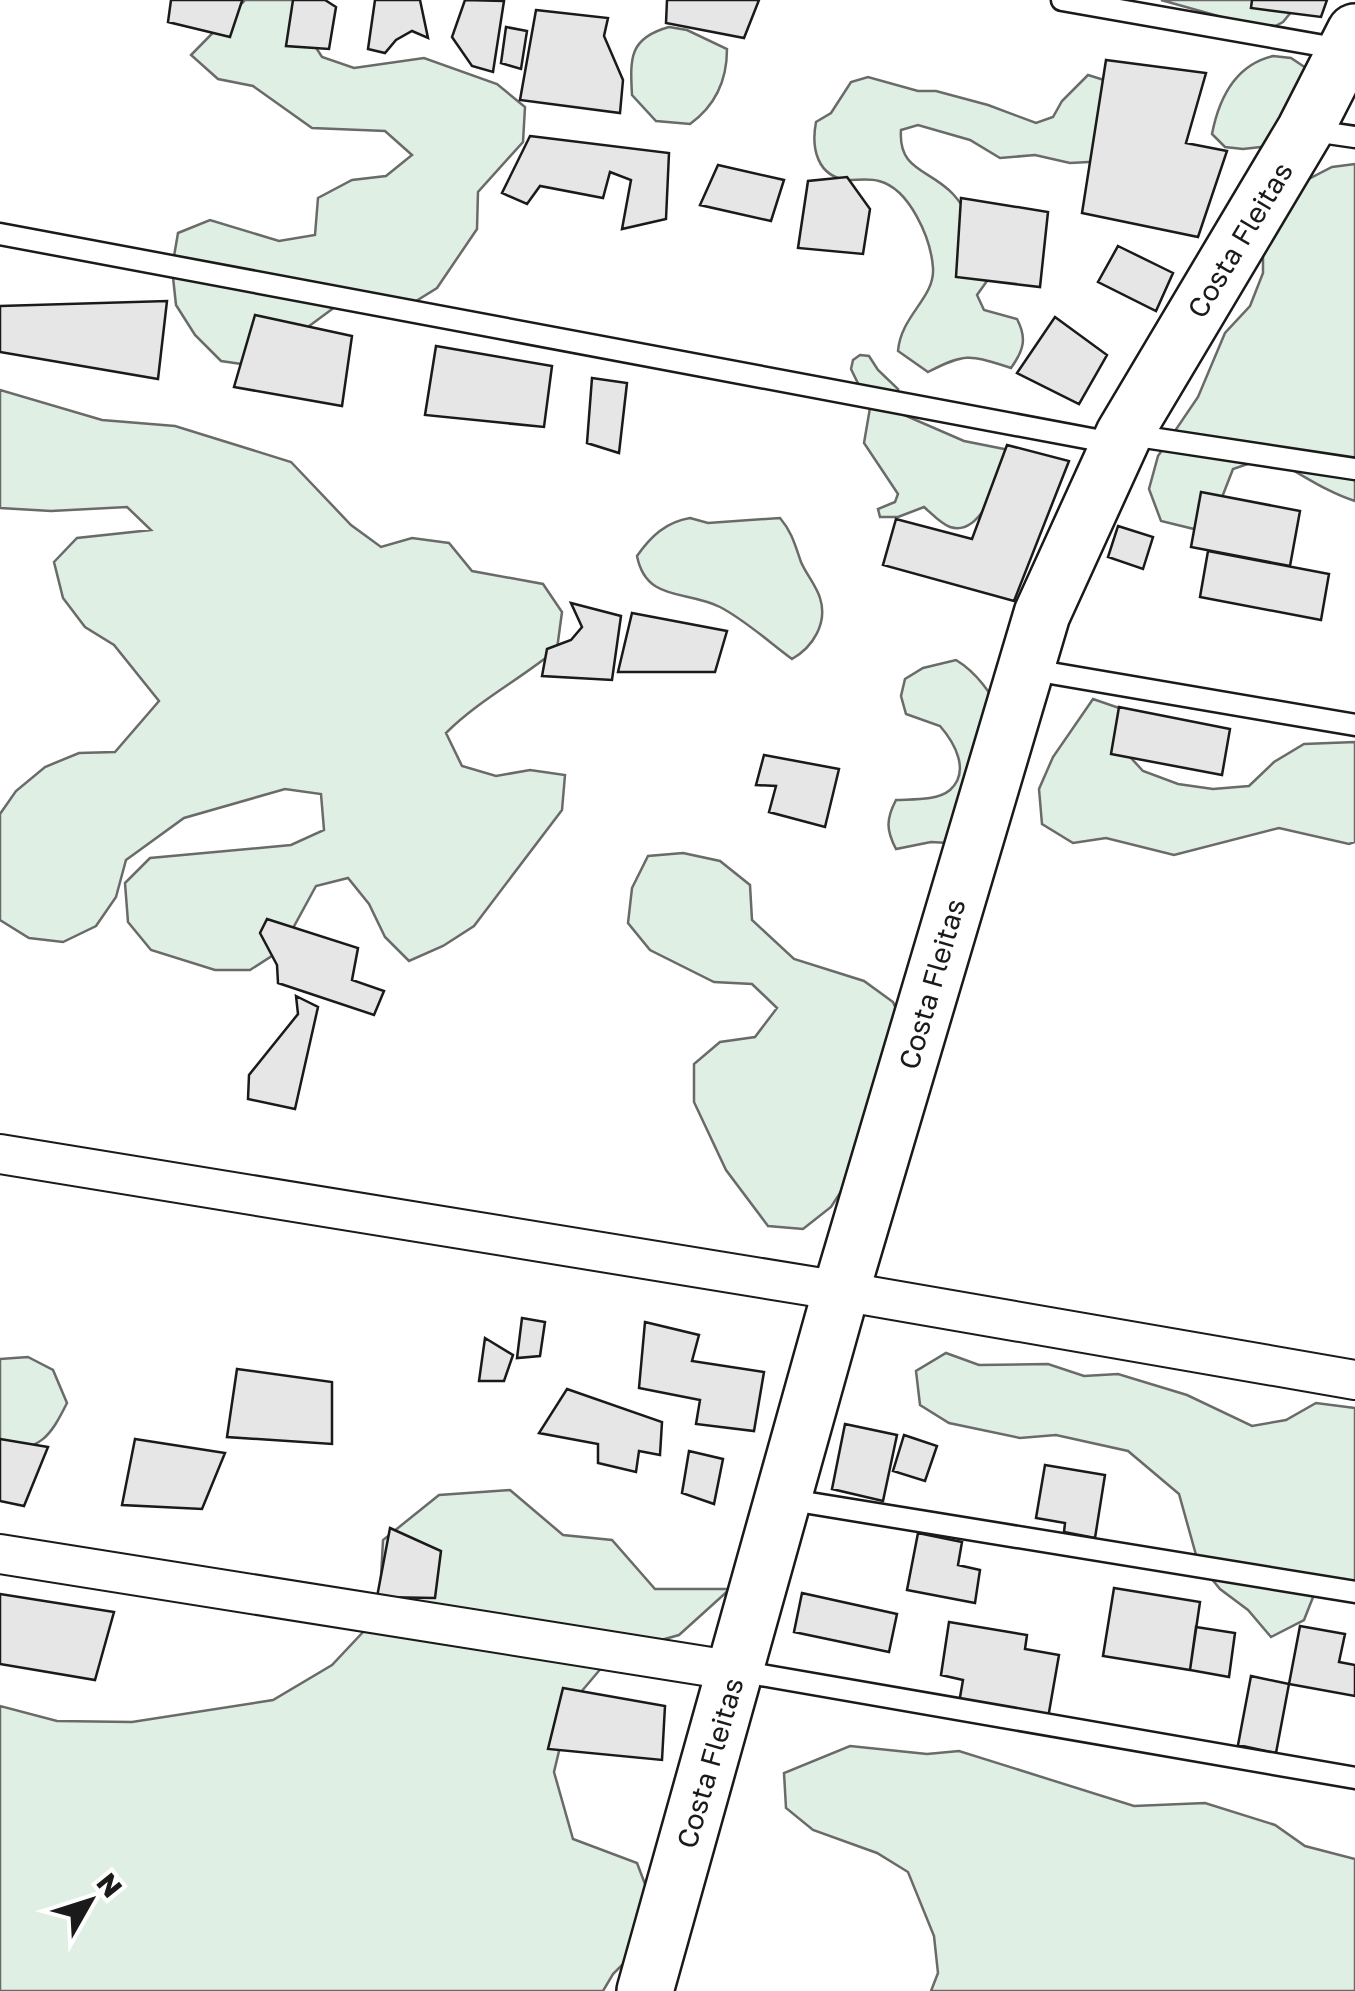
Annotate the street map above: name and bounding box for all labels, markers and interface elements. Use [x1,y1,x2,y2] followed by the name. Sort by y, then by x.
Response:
[1180,156,1299,324] street label: Costa Fleitas
[891,895,972,1073] street label: Costa Fleitas
[669,1674,750,1852] street label: Costa Fleitas
[40,1851,140,1951] north arrow
[90,1866,129,1904] text: N

